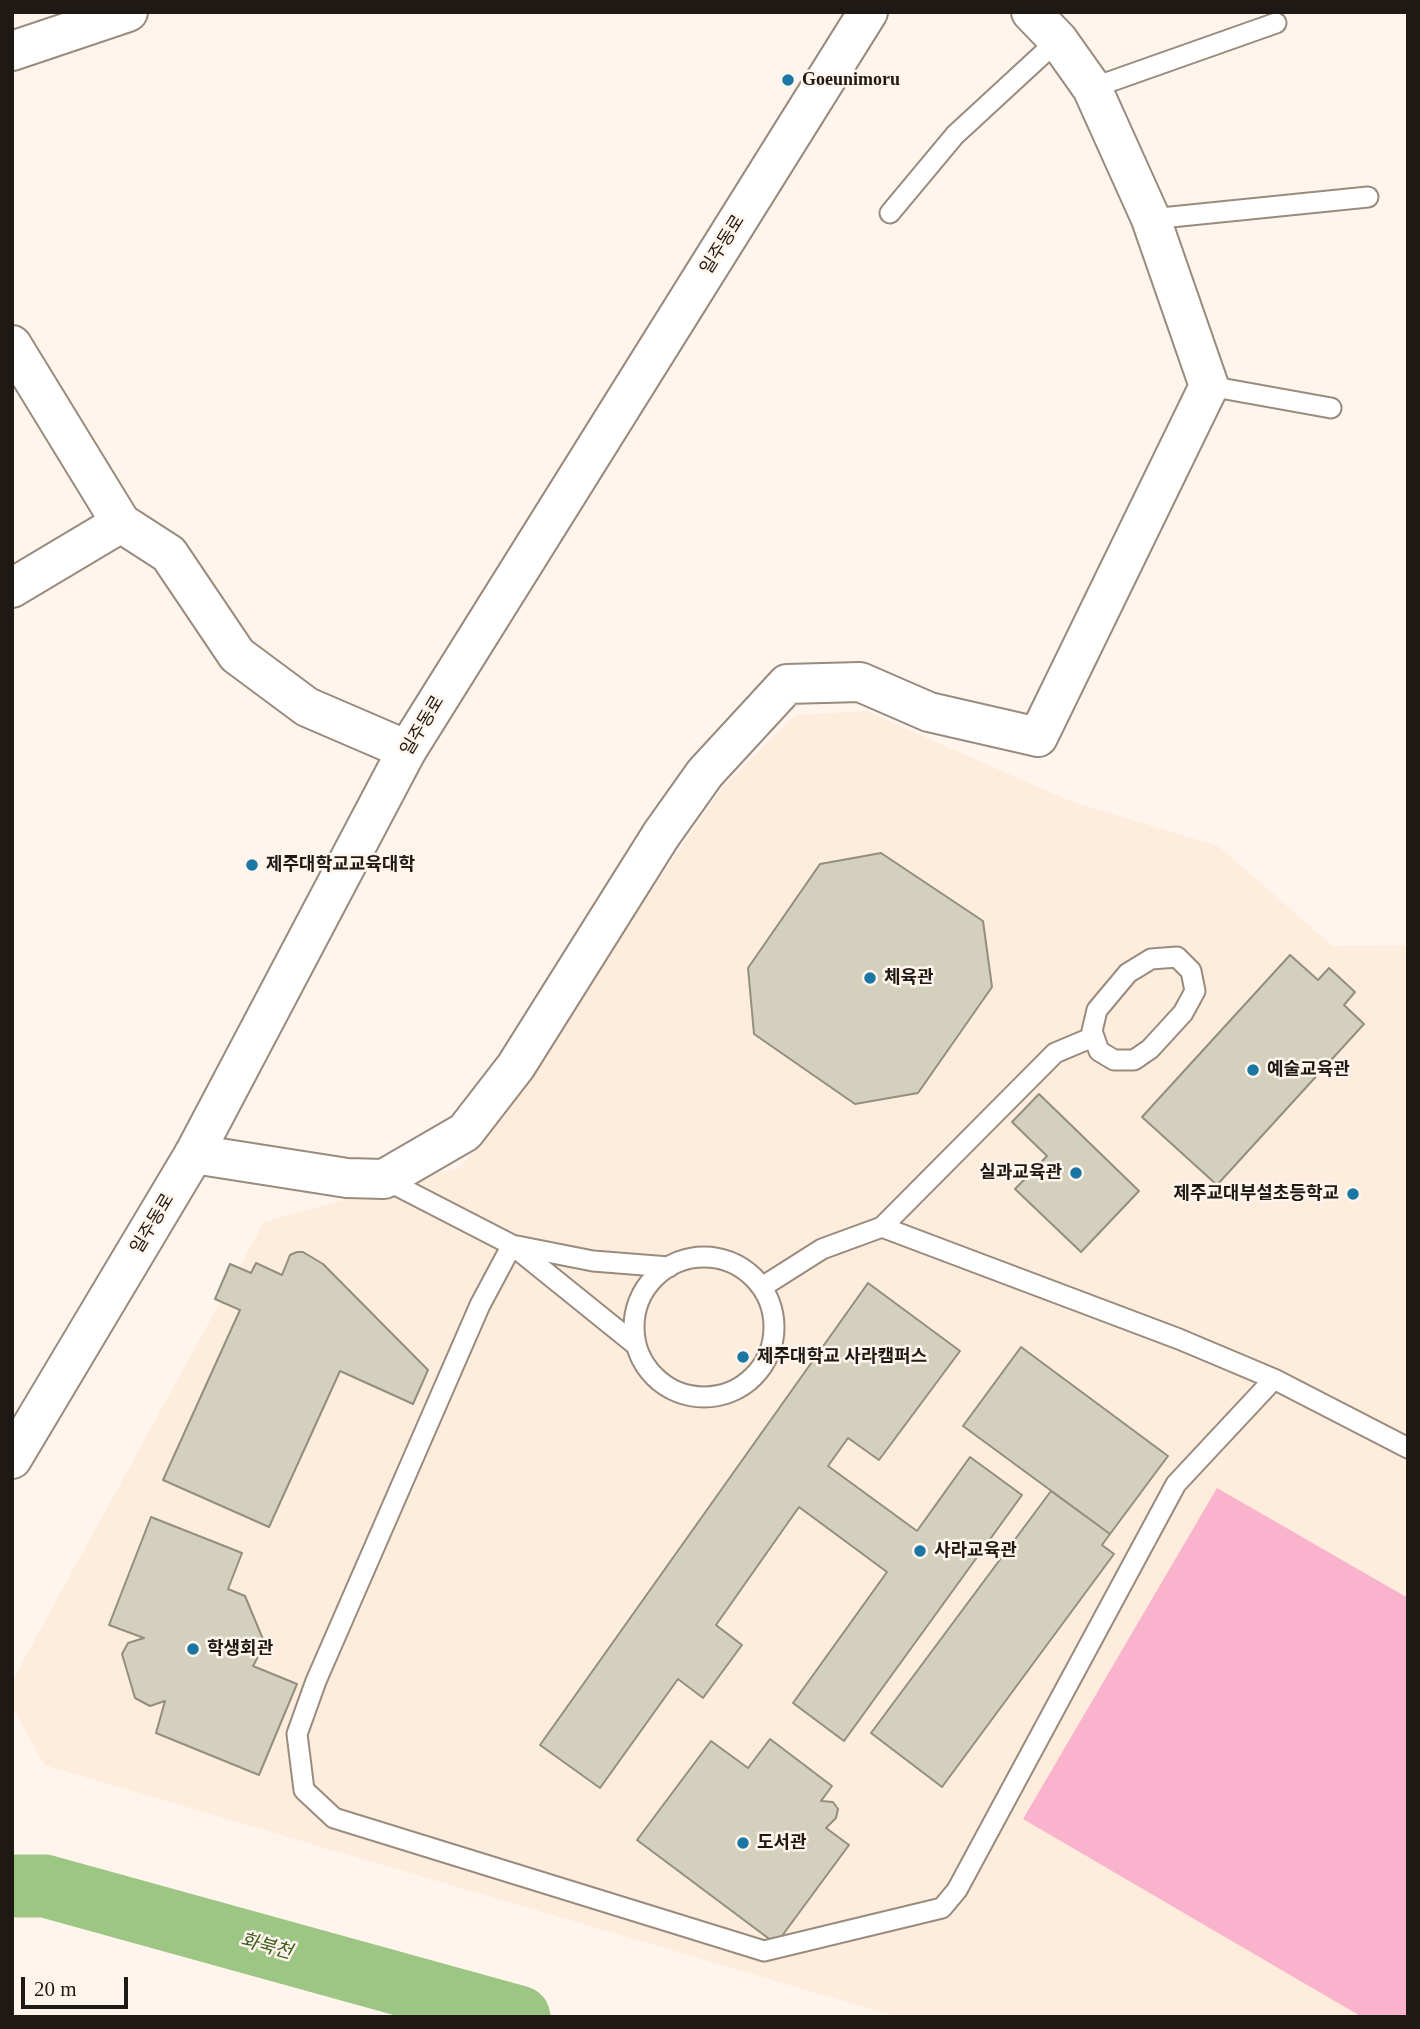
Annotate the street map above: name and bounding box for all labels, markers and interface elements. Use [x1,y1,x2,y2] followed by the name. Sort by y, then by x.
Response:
[802,69,900,91] place label: Goeunimoru
[780,72,796,88] marker: Goeunimoru
[696,211,750,279] street label: 일주동로
[397,692,449,760] street label: 일주동로
[266,854,415,876] place label: 제주대학교교육대학
[244,857,260,873] marker: 제주대학교교육대학
[884,967,934,989] place label: 체육관
[862,970,878,986] marker: 체육관
[1267,1059,1350,1081] place label: 예술교육관
[1245,1062,1261,1078] marker: 예술교육관
[979,1162,1062,1184] place label: 실과교육관
[1068,1165,1084,1181] marker: 실과교육관
[1173,1183,1339,1205] place label: 제주교대부설초등학교
[1345,1186,1361,1202] marker: 제주교대부설초등학교
[127,1190,179,1258] street label: 일주동로
[757,1346,927,1368] place label: 제주대학교 사라캠퍼스
[735,1349,751,1365] marker: 제주대학교 사라캠퍼스
[934,1540,1017,1562] place label: 사라교육관
[912,1543,928,1559] marker: 사라교육관
[207,1638,273,1660] place label: 학생회관
[185,1641,201,1657] marker: 학생회관
[757,1832,807,1854] place label: 도서관
[735,1835,751,1851] marker: 도서관
[238,1929,294,1965] water label: 화북천
[24,1962,131,2006] scale bar
[34,1977,77,2001] text: 20 m

